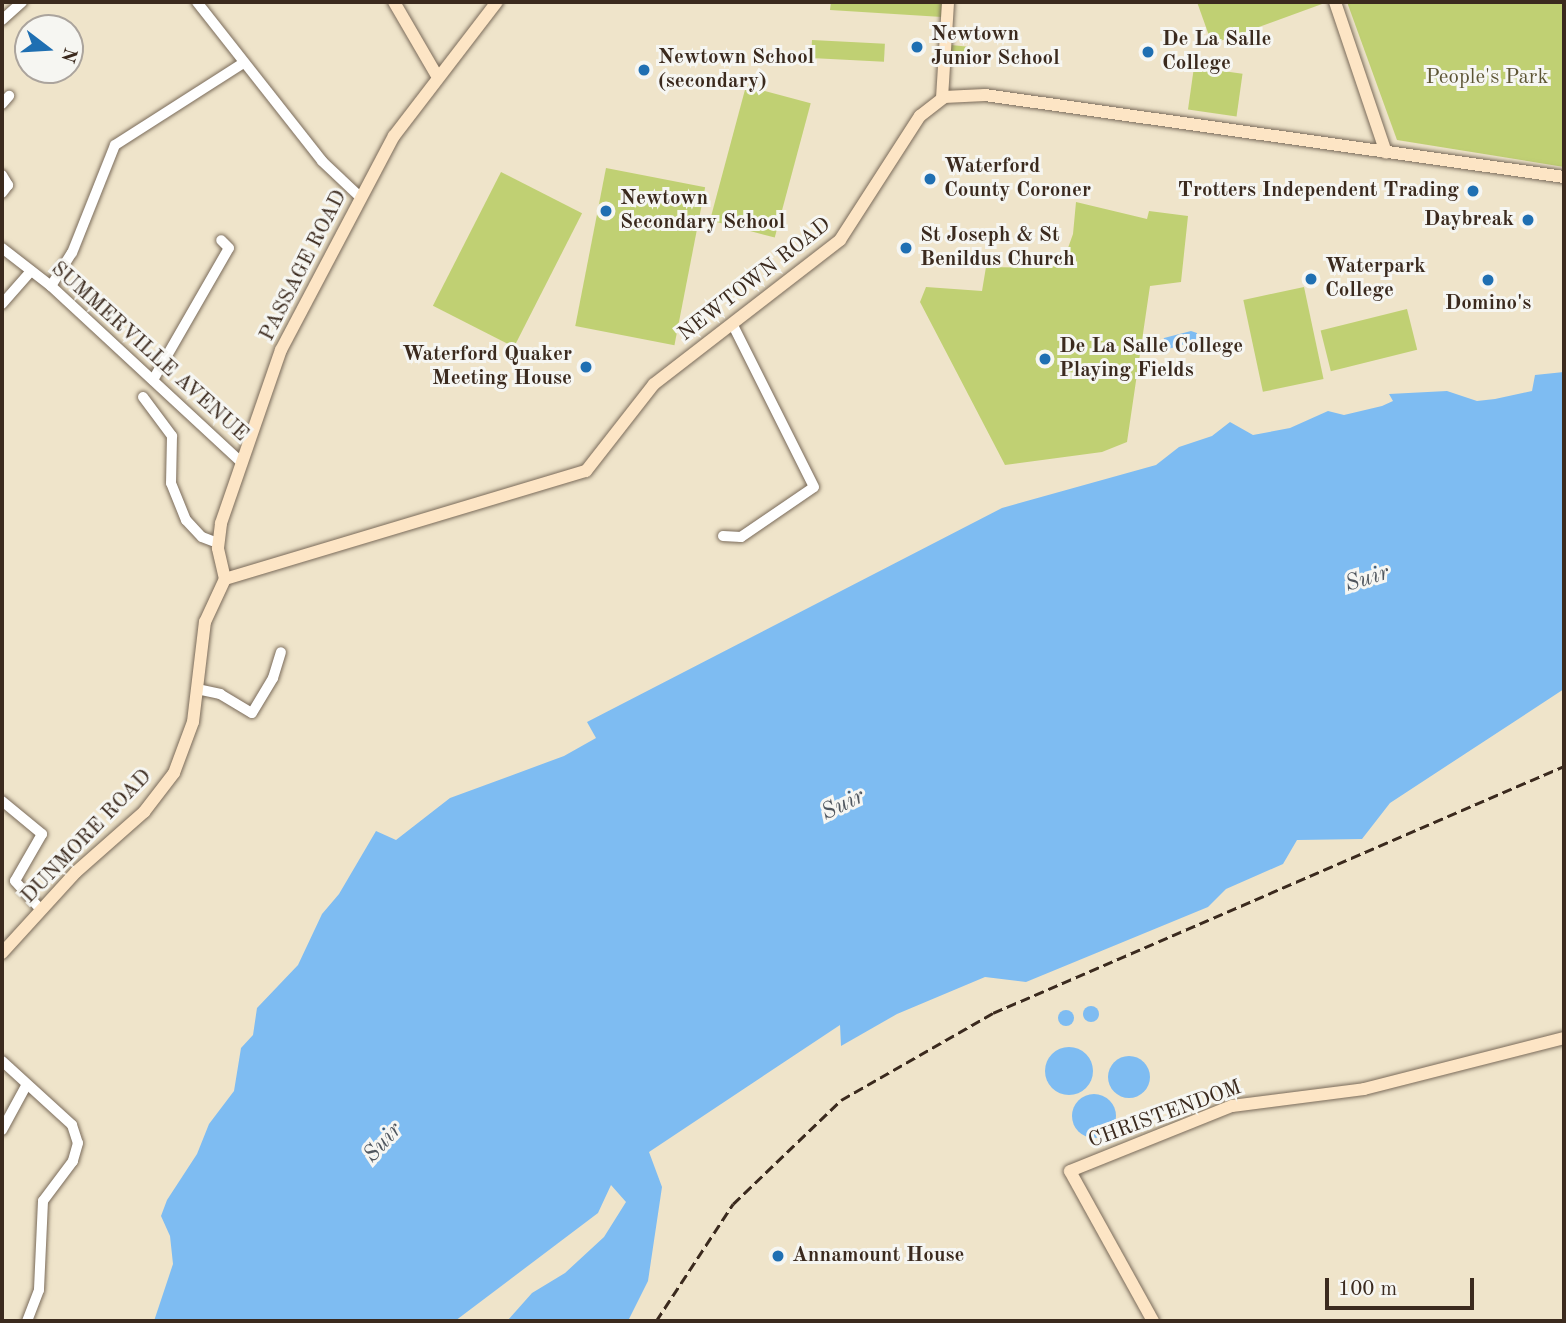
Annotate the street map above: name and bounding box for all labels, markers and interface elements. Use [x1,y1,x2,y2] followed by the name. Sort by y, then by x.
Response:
[14,14,84,84] north arrow
[931,22,1060,72] place label: Newtown Junior School
[1162,27,1271,77] place label: De La Salle College
[909,39,925,55] marker: Newtown Junior School
[1140,44,1156,60] marker: De La Salle College
[56,45,79,64] text: N
[658,45,814,95] place label: Newtown School (secondary)
[636,62,652,78] marker: Newtown School (secondary)
[1426,65,1548,91] park label: People's Park
[944,154,1091,204] place label: Waterford County Coroner
[922,171,938,187] marker: Waterford County Coroner
[1178,178,1459,204] place label: Trotters Independent Trading
[1465,183,1481,199] marker: Trotters Independent Trading
[255,186,353,346] street label: PASSAGE ROAD
[620,186,785,236] place label: Newtown Secondary School
[598,203,614,219] marker: Newtown Secondary School
[1424,207,1514,233] place label: Daybreak
[1520,212,1536,228] marker: Daybreak
[674,213,836,347] street label: NEWTOWN ROAD
[920,223,1075,273] place label: St Joseph & St Benildus Church
[898,240,914,256] marker: St Joseph & St Benildus Church
[1325,254,1426,304] place label: Waterpark College
[45,257,253,447] street label: SUMMERVILLE AVENUE
[1303,271,1319,287] marker: Waterpark College
[1480,272,1496,288] marker: Domino's
[1445,291,1531,317] place label: Domino's
[1059,334,1243,384] place label: De La Salle College Playing Fields
[402,342,572,392] place label: Waterford Quaker Meeting House
[1037,351,1053,367] marker: De La Salle College Playing Fields
[578,359,594,375] marker: Waterford Quaker Meeting House
[1341,559,1393,599] water label: Suir
[17,765,157,909] street label: DUNMORE ROAD
[817,783,869,827] water label: Suir
[1085,1076,1245,1154] street label: CHRISTENDOM
[358,1117,408,1169] water label: Suir
[792,1243,964,1269] place label: Annamount House
[770,1248,786,1264] marker: Annamount House
[1328,1264,1477,1308] scale bar
[1338,1279,1397,1300] text: 100 m

